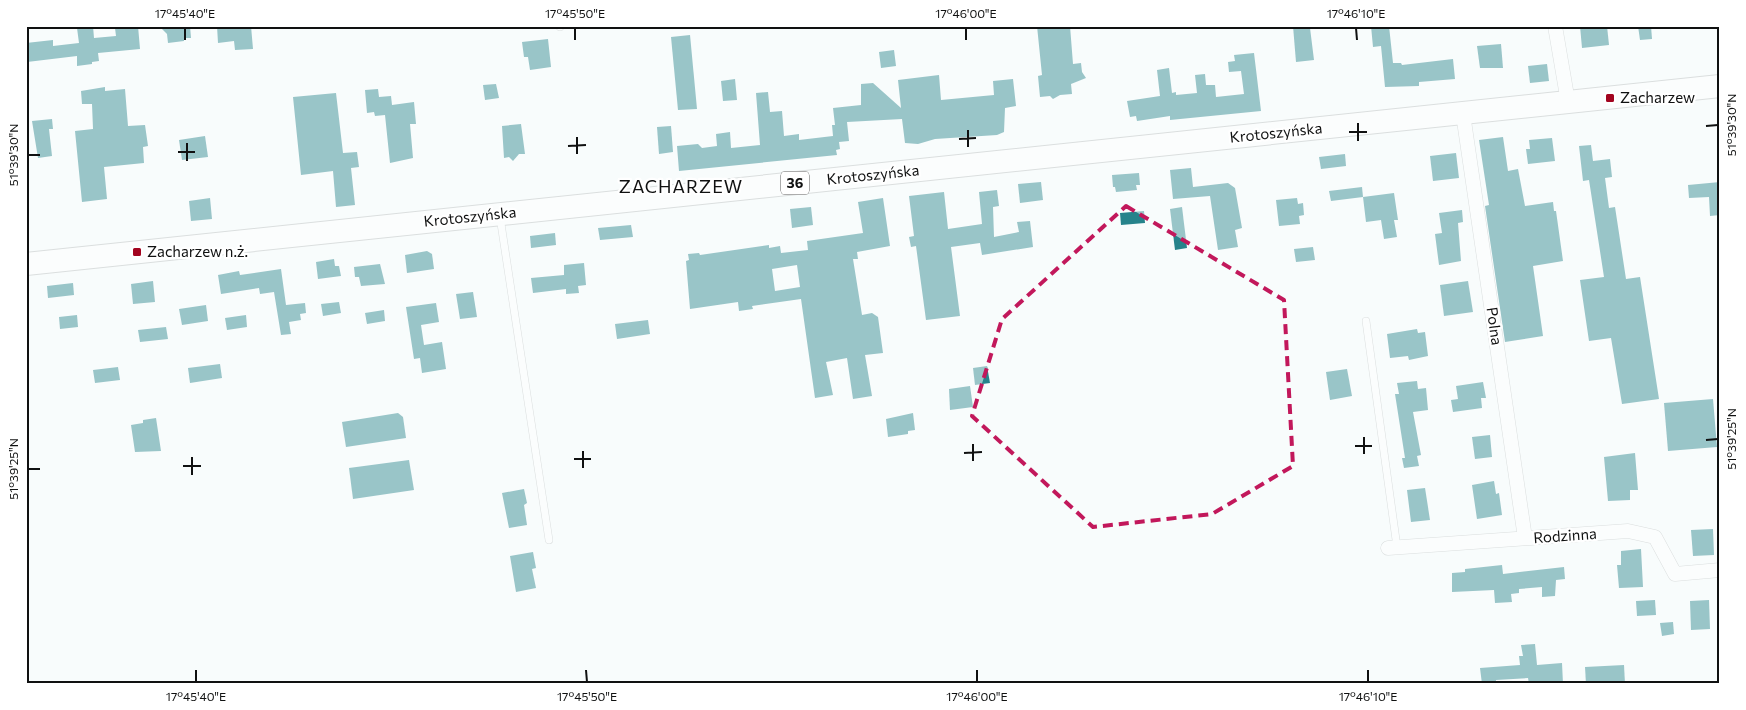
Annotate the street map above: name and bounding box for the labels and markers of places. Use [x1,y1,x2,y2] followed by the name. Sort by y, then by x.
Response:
[1620,88,1695,106] place label: Zacharzew
[1604,92,1616,104] marker: Zacharzew
[147,242,248,260] place label: Zacharzew n.ż.
[131,246,143,258] marker: Zacharzew n.ż.

